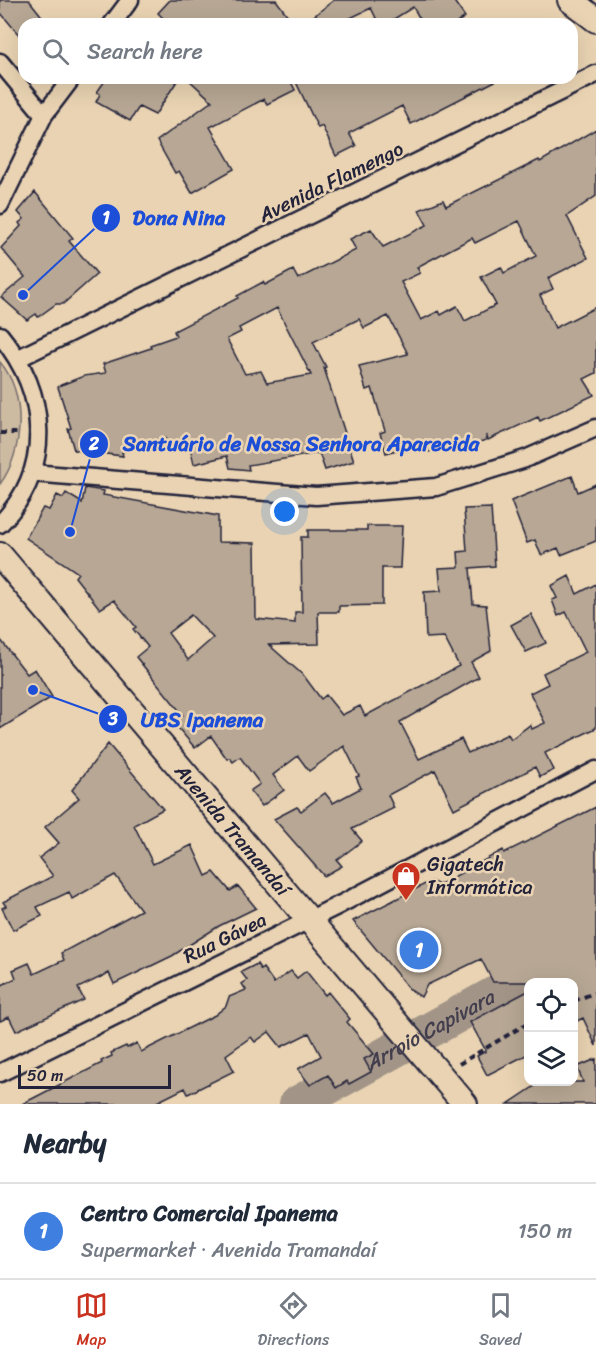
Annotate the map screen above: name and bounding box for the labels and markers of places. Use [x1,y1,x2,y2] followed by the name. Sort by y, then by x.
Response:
[91,198,238,237] callout: Dona Nina
[79,424,492,463] callout: Santuário de Nossa Senhora Aparecida
[98,700,277,739] callout: UBS Ipanema
[426,847,532,905] place label: Gigatech Informática
[390,860,422,902] shop icon: Gigatech Informática
[400,928,438,972] pin: 1

